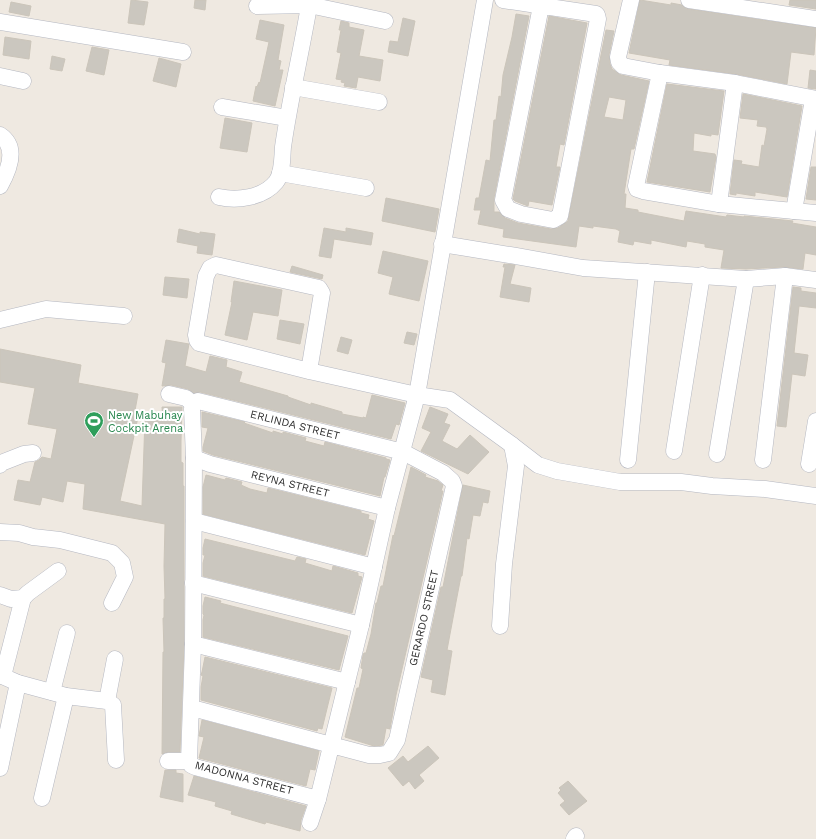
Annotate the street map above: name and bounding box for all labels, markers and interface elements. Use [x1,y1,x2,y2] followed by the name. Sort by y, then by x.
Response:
[249,408,341,443] street label: ERLINDA STREET
[108,409,183,435] place label: New Mabuhay Cockpit Arena
[83,410,105,438] sports icon: New Mabuhay Cockpit Arena
[249,468,331,500] street label: REYNA STREET
[407,568,441,667] street label: GERARDO STREET
[194,759,295,797] street label: MADONNA STREET

